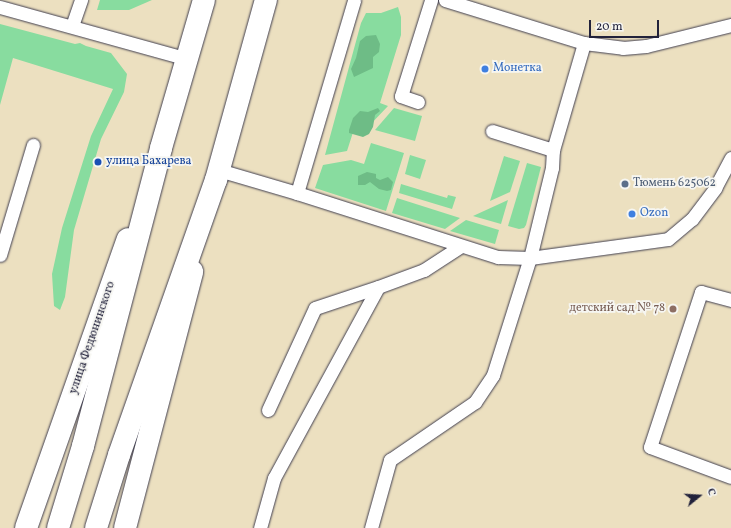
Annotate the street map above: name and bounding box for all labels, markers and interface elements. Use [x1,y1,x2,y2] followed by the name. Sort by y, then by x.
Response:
[591,12,661,38] scale bar
[596,19,623,35] text: 20 m
[493,62,542,76] place label: Монетка
[480,64,490,74] marker: Монетка
[106,155,192,169] place label: улица Бахарева
[93,157,103,167] marker: улица Бахарева
[633,177,716,191] place label: Тюмень 625062
[620,179,630,189] marker: Тюмень 625062
[640,207,668,221] place label: Ozon
[627,209,637,219] marker: Ozon
[67,280,119,396] street label: улица Федюнинского
[569,302,665,316] place label: детский сад № 78
[668,304,678,314] marker: детский сад № 78
[679,476,719,516] north arrow
[703,486,719,498] text: С

